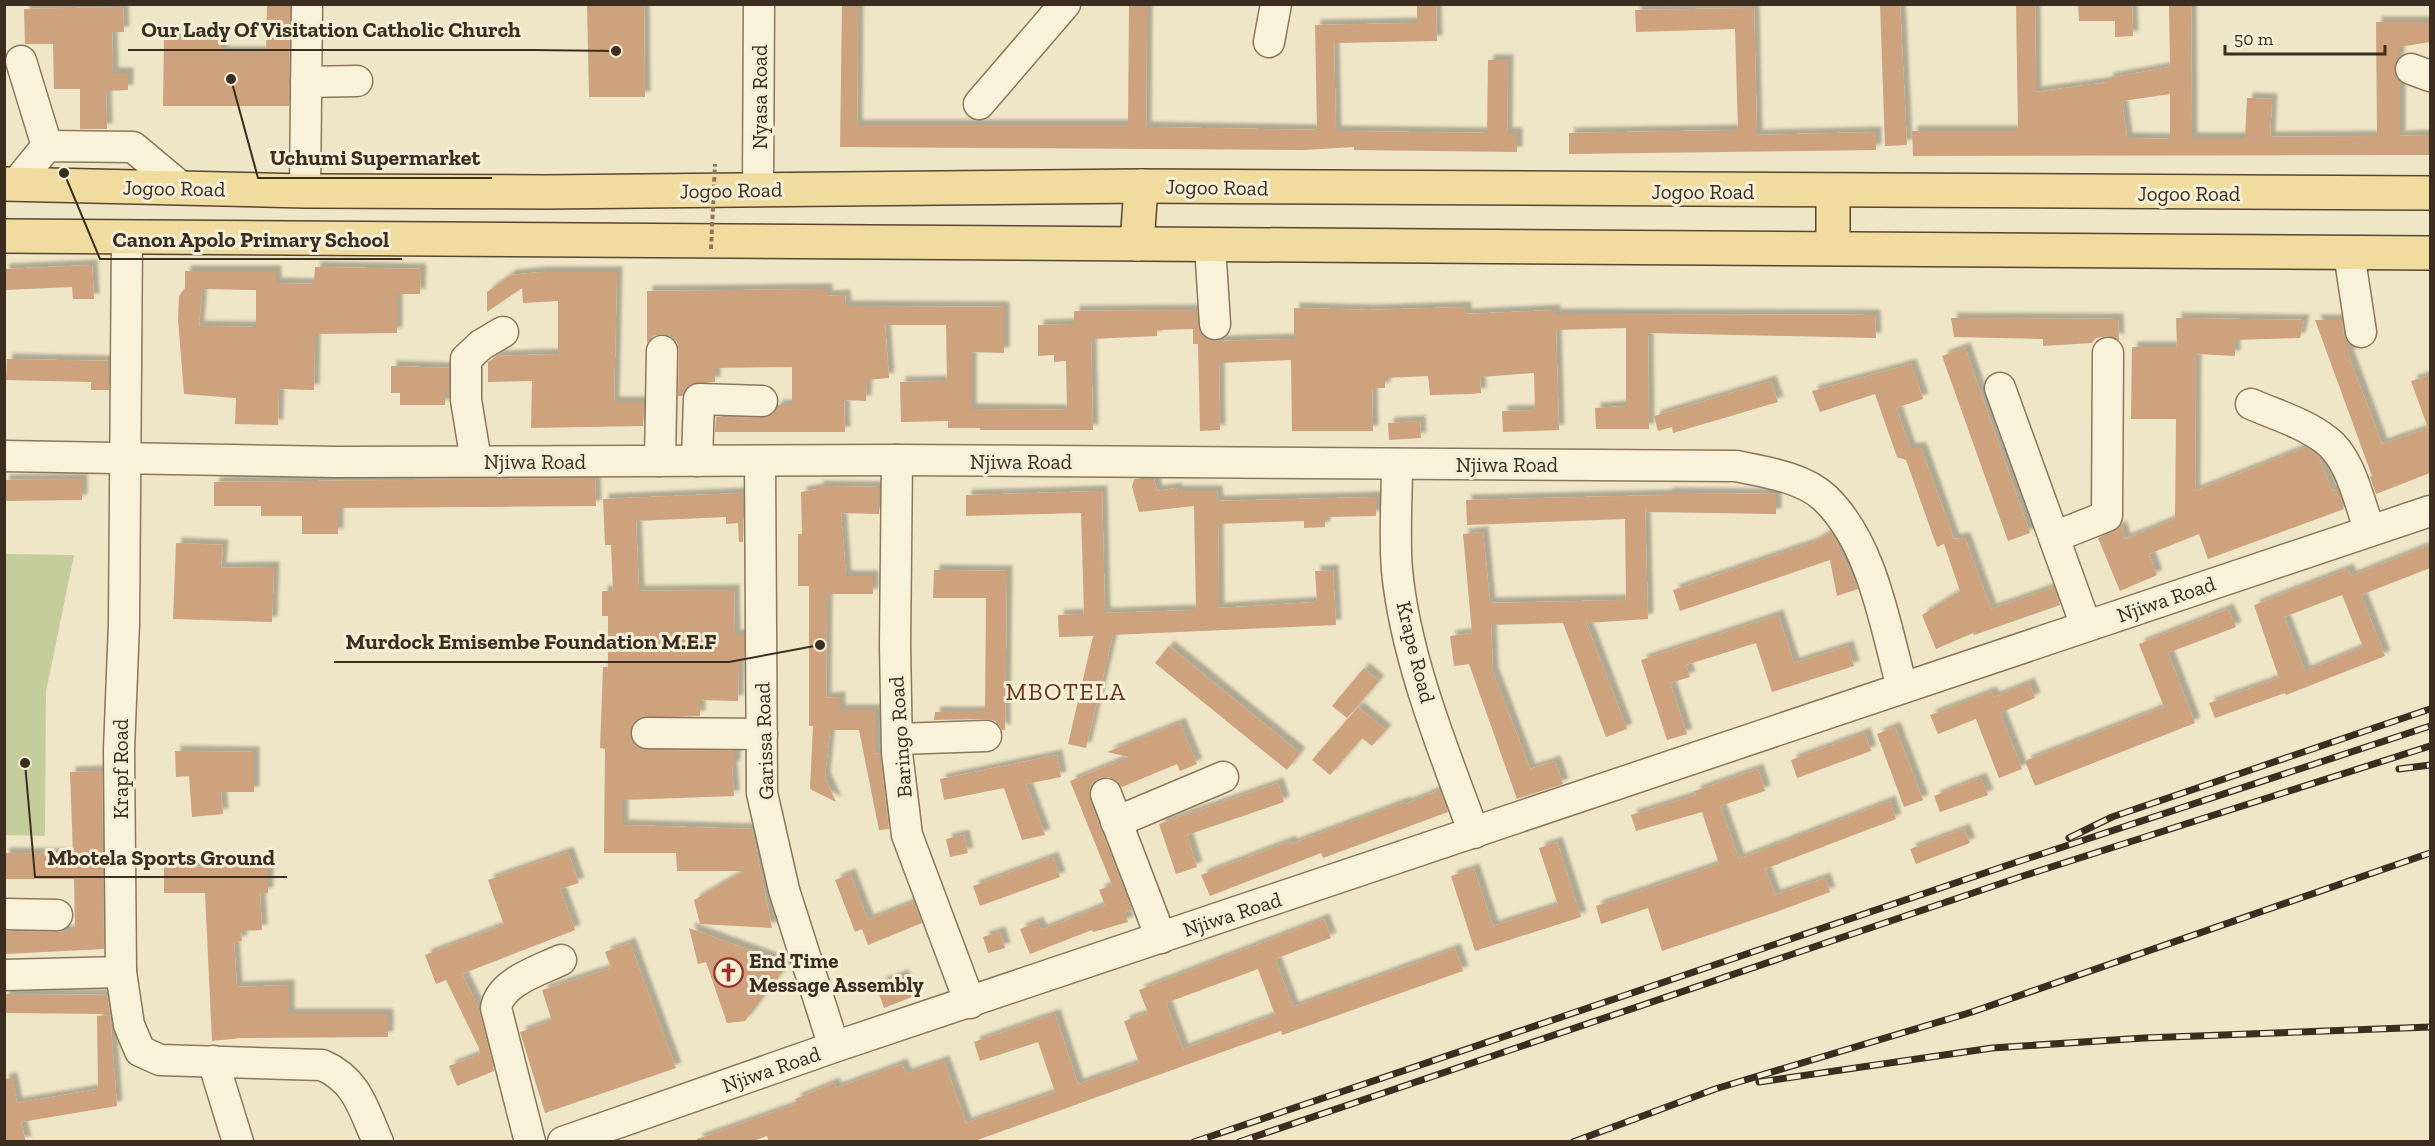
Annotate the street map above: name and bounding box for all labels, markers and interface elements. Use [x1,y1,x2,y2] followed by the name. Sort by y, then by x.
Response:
[128,10,533,50] callout: Our Lady Of Visitation Catholic Church
[141,16,521,43] text: Our Lady Of Visitation Catholic Church
[2225,18,2386,56] scale bar
[2234,28,2274,50] text: 50 m
[747,44,772,149] street label: Nyasa Road
[258,138,492,178] callout: Uchumi Supermarket
[270,144,480,171] text: Uchumi Supermarket
[1165,174,1269,200] street label: Jogoo Road
[122,175,226,201] street label: Jogoo Road
[679,177,783,203] street label: Jogoo Road
[1652,179,1755,204] street label: Jogoo Road
[2138,181,2241,206] street label: Jogoo Road
[100,219,402,259] callout: Canon Apolo Primary School
[113,226,389,253] text: Canon Apolo Primary School
[484,449,587,475] street label: Njiwa Road
[970,449,1073,475] street label: Njiwa Road
[1456,452,1559,478] street label: Njiwa Road
[2114,570,2219,628] street label: Njiwa Road
[1391,599,1441,706] street label: Krape Road
[334,622,729,662] callout: Murdock Emisembe Foundation M.E.F
[346,628,717,655] text: Murdock Emisembe Foundation M.E.F
[883,675,917,799] street label: Baringo Road
[1005,677,1127,706] district label: MBOTELA
[749,681,779,800] street label: Garissa Road
[108,718,133,819] street label: Krapf Road
[35,837,287,877] callout: Mbotela Sports Ground
[47,844,275,871] text: Mbotela Sports Ground
[1179,886,1285,943] street label: Njiwa Road
[749,948,924,997] place label: End Time Message Assembly
[712,956,744,988] church icon: End Time Message Assembly
[719,1040,824,1098] street label: Njiwa Road

